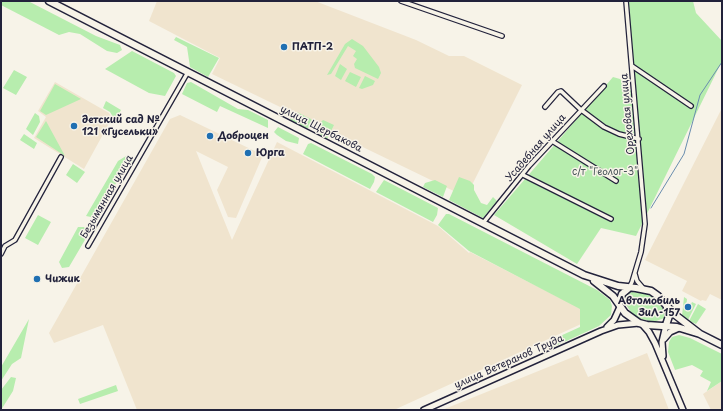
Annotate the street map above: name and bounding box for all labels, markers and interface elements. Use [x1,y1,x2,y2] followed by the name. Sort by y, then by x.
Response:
[292,41,333,53] place label: ПАТП-2
[279,42,289,52] marker: ПАТП-2
[618,73,638,155] street label: Ореховая улица
[278,103,364,155] street label: улица Щербакова
[503,112,569,184] street label: Усадебная улица
[82,114,160,138] place label: детский сад № 121 «Гусельки»
[69,121,79,131] marker: детский сад № 121 «Гусельки»
[218,130,269,142] place label: Доброцен
[205,131,215,141] marker: Доброцен
[256,147,285,159] place label: Юрга
[243,148,253,158] marker: Юрга
[78,153,136,241] street label: Безымянная улица
[572,166,638,178] park label: с/т "Геолог-3"
[45,273,80,285] place label: Чижик
[32,274,42,284] marker: Чижик
[618,295,680,318] place label: Автомобиль ЗиЛ-157
[683,302,693,312] marker: Автомобиль ЗиЛ-157
[453,332,565,392] street label: улица Ветеранов Труда

